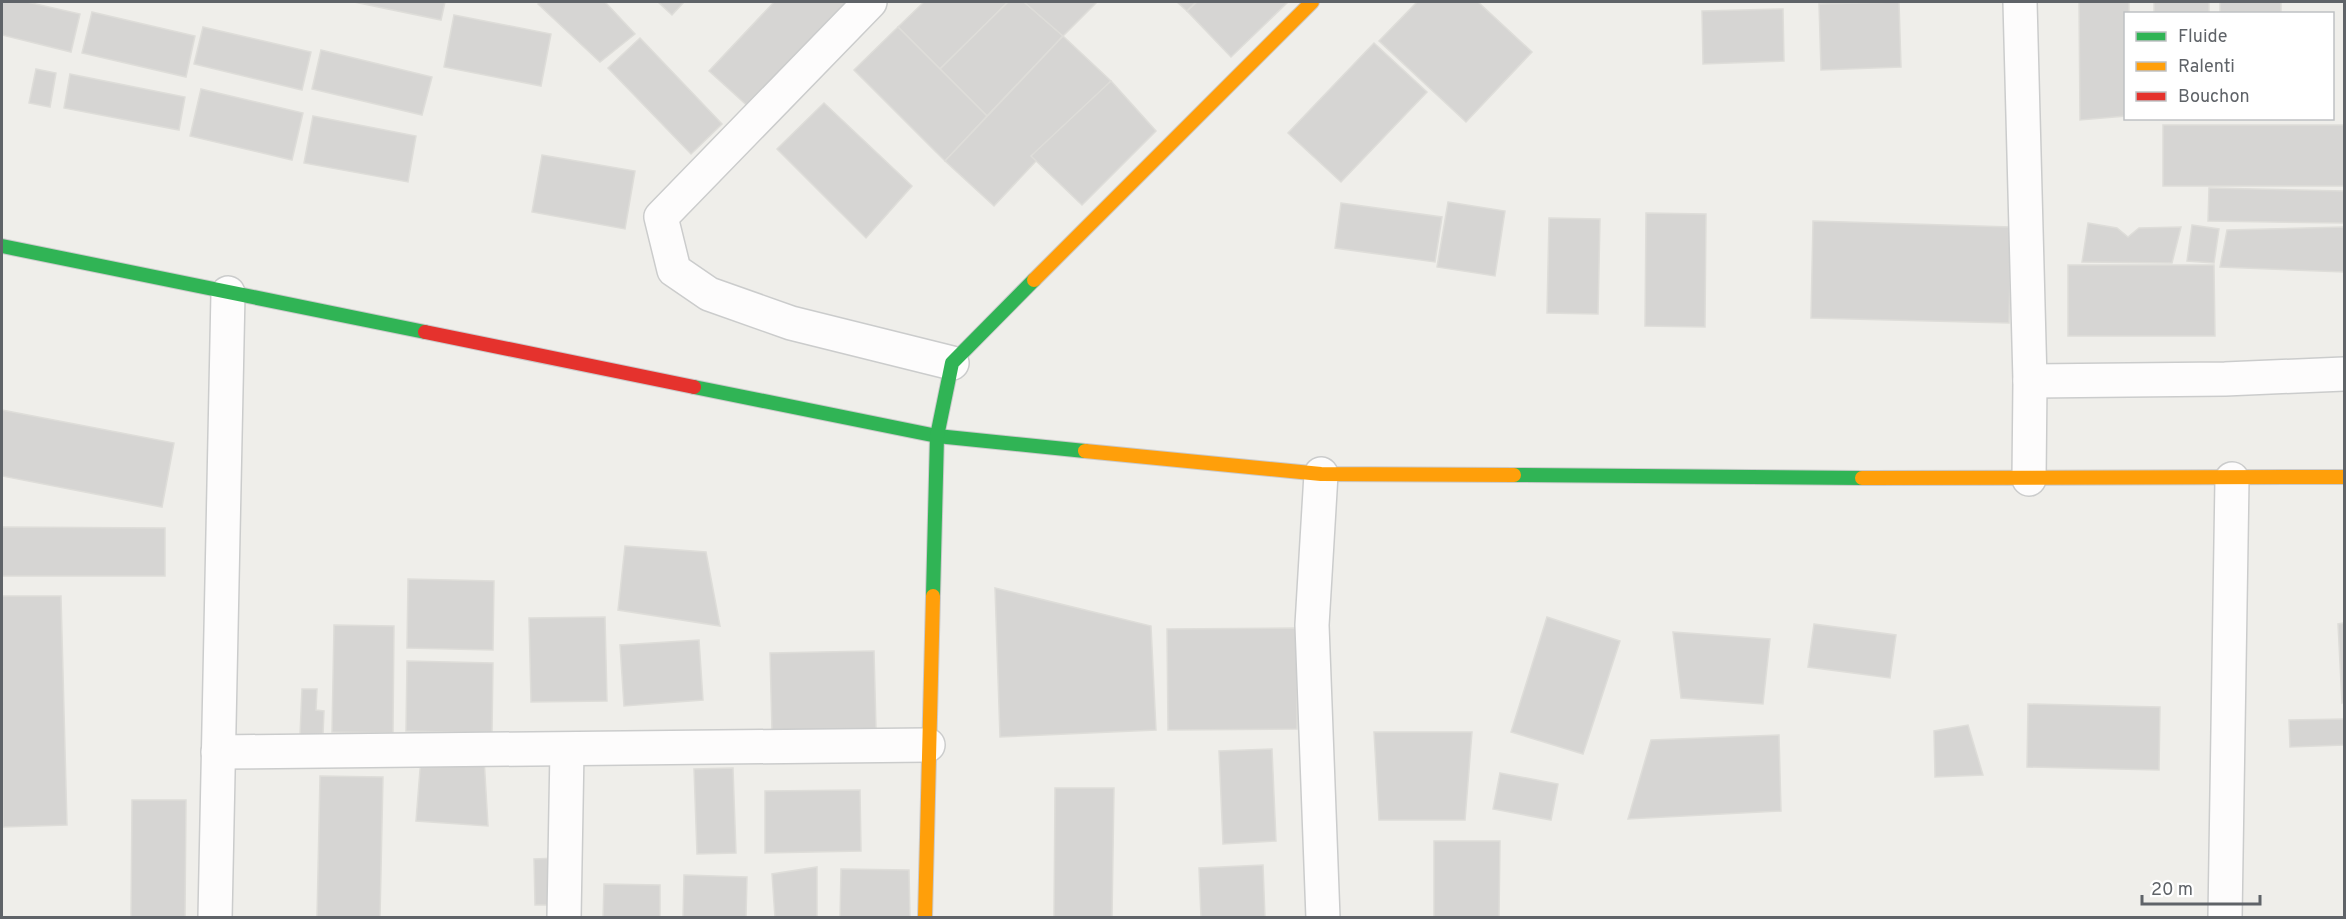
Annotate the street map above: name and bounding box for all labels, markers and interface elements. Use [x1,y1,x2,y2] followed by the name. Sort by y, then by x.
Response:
[2124,12,2334,120] legend
[2178,26,2227,49] text: Fluide
[2178,56,2235,79] text: Ralenti
[2178,86,2250,109] text: Bouchon
[2142,868,2260,906] scale bar
[2151,879,2193,902] text: 20 m

